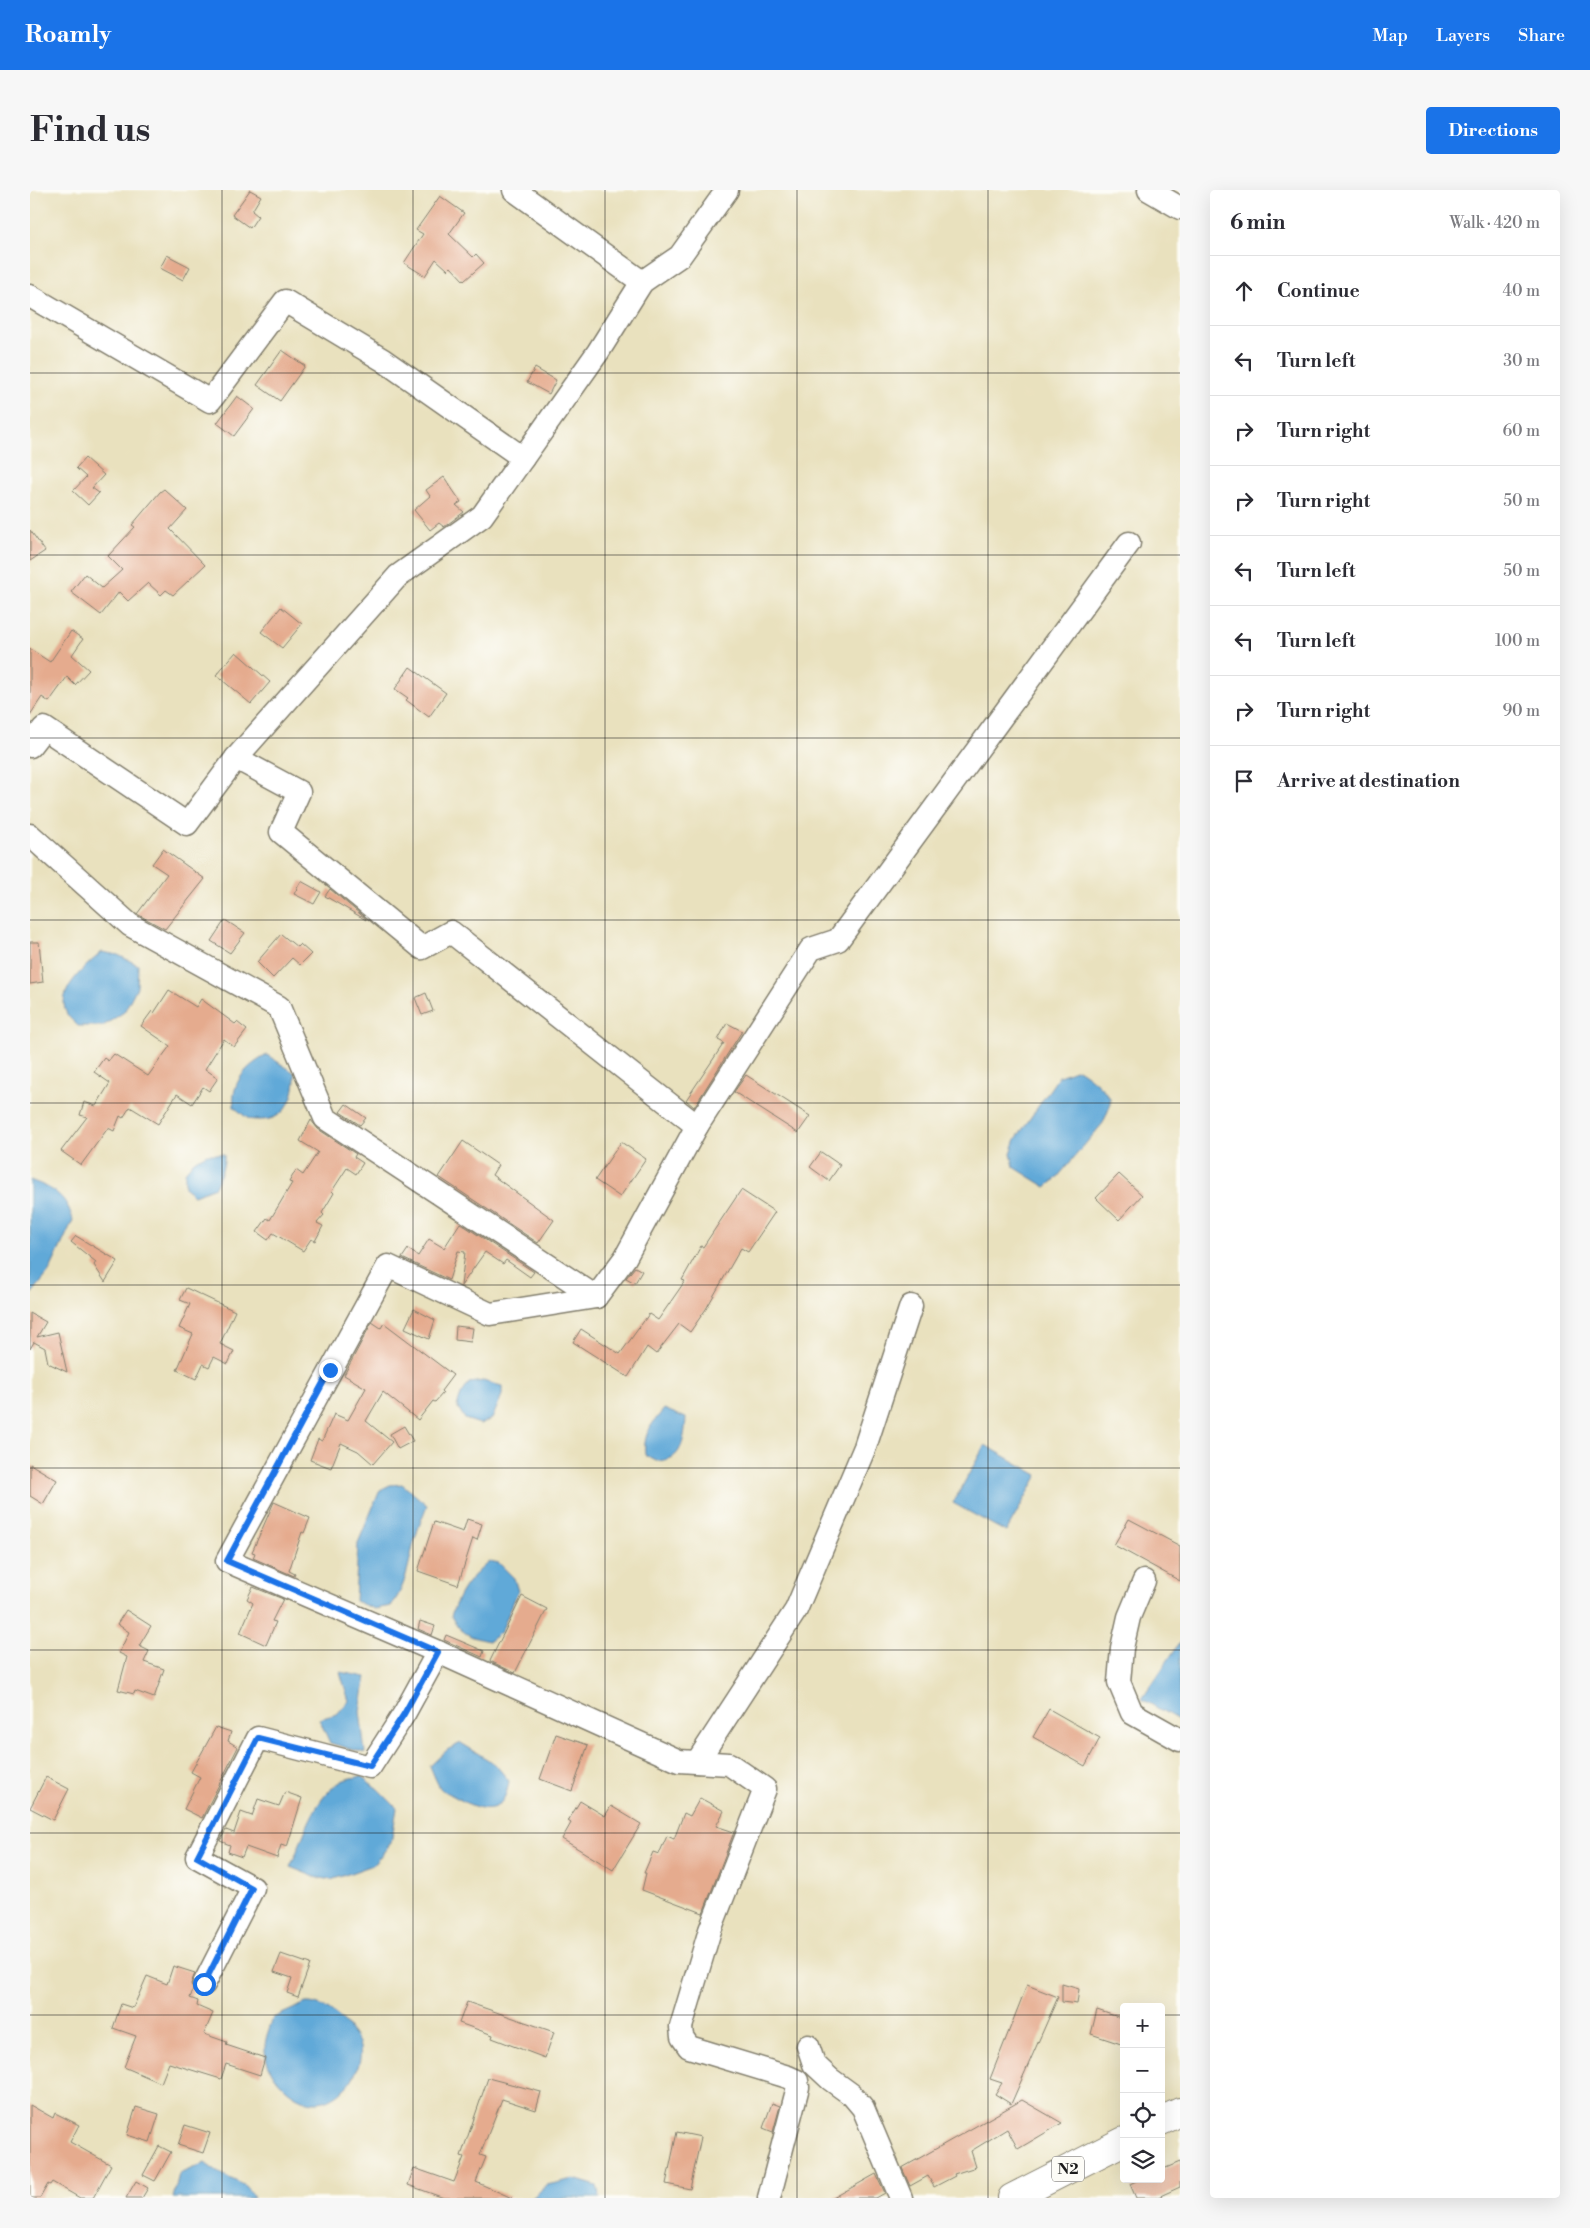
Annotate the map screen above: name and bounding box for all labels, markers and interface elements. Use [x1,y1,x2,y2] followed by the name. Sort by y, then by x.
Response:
[25,20,111,50] text: Roamly
[1373,24,1408,47] text: Map
[1436,24,1490,47] text: Layers
[1518,24,1565,47] text: Share
[1426,107,1560,154] button: Directions
[30,109,150,152] text: Find us
[1230,210,1285,236] text: 6 min
[1450,213,1540,233] text: Walk · 420 m
[1230,277,1258,305] icon: ahead
[1277,279,1360,303] text: Continue
[1503,281,1540,301] text: 40 m
[1230,347,1258,375] icon: left
[1277,349,1356,373] text: Turn left
[1503,351,1540,371] text: 30 m
[1230,417,1258,445] icon: right
[1277,419,1370,443] text: Turn right
[1502,421,1540,441] text: 60 m
[1230,487,1258,515] icon: right
[1277,489,1370,513] text: Turn right
[1503,491,1540,511] text: 50 m
[1230,557,1258,585] icon: left
[1277,559,1356,583] text: Turn left
[1503,561,1540,581] text: 50 m
[1230,627,1258,655] icon: left
[1277,629,1356,653] text: Turn left
[1495,631,1540,651] text: 100 m
[1230,697,1258,725] icon: right
[1277,699,1370,723] text: Turn right
[1502,701,1540,721] text: 90 m
[1230,767,1258,795] icon: arrive
[1277,769,1460,793] text: Arrive at destination
[319,1359,342,1382] route end
[193,1973,216,1996] route start
[1120,2003,1165,2183] map controls
[1120,2003,1165,2048] button: +
[1120,2048,1165,2093] button: −
[1120,2093,1165,2138] button: locate
[1120,2138,1165,2183] button: layers
[1052,2156,1084,2182] road number: N2

